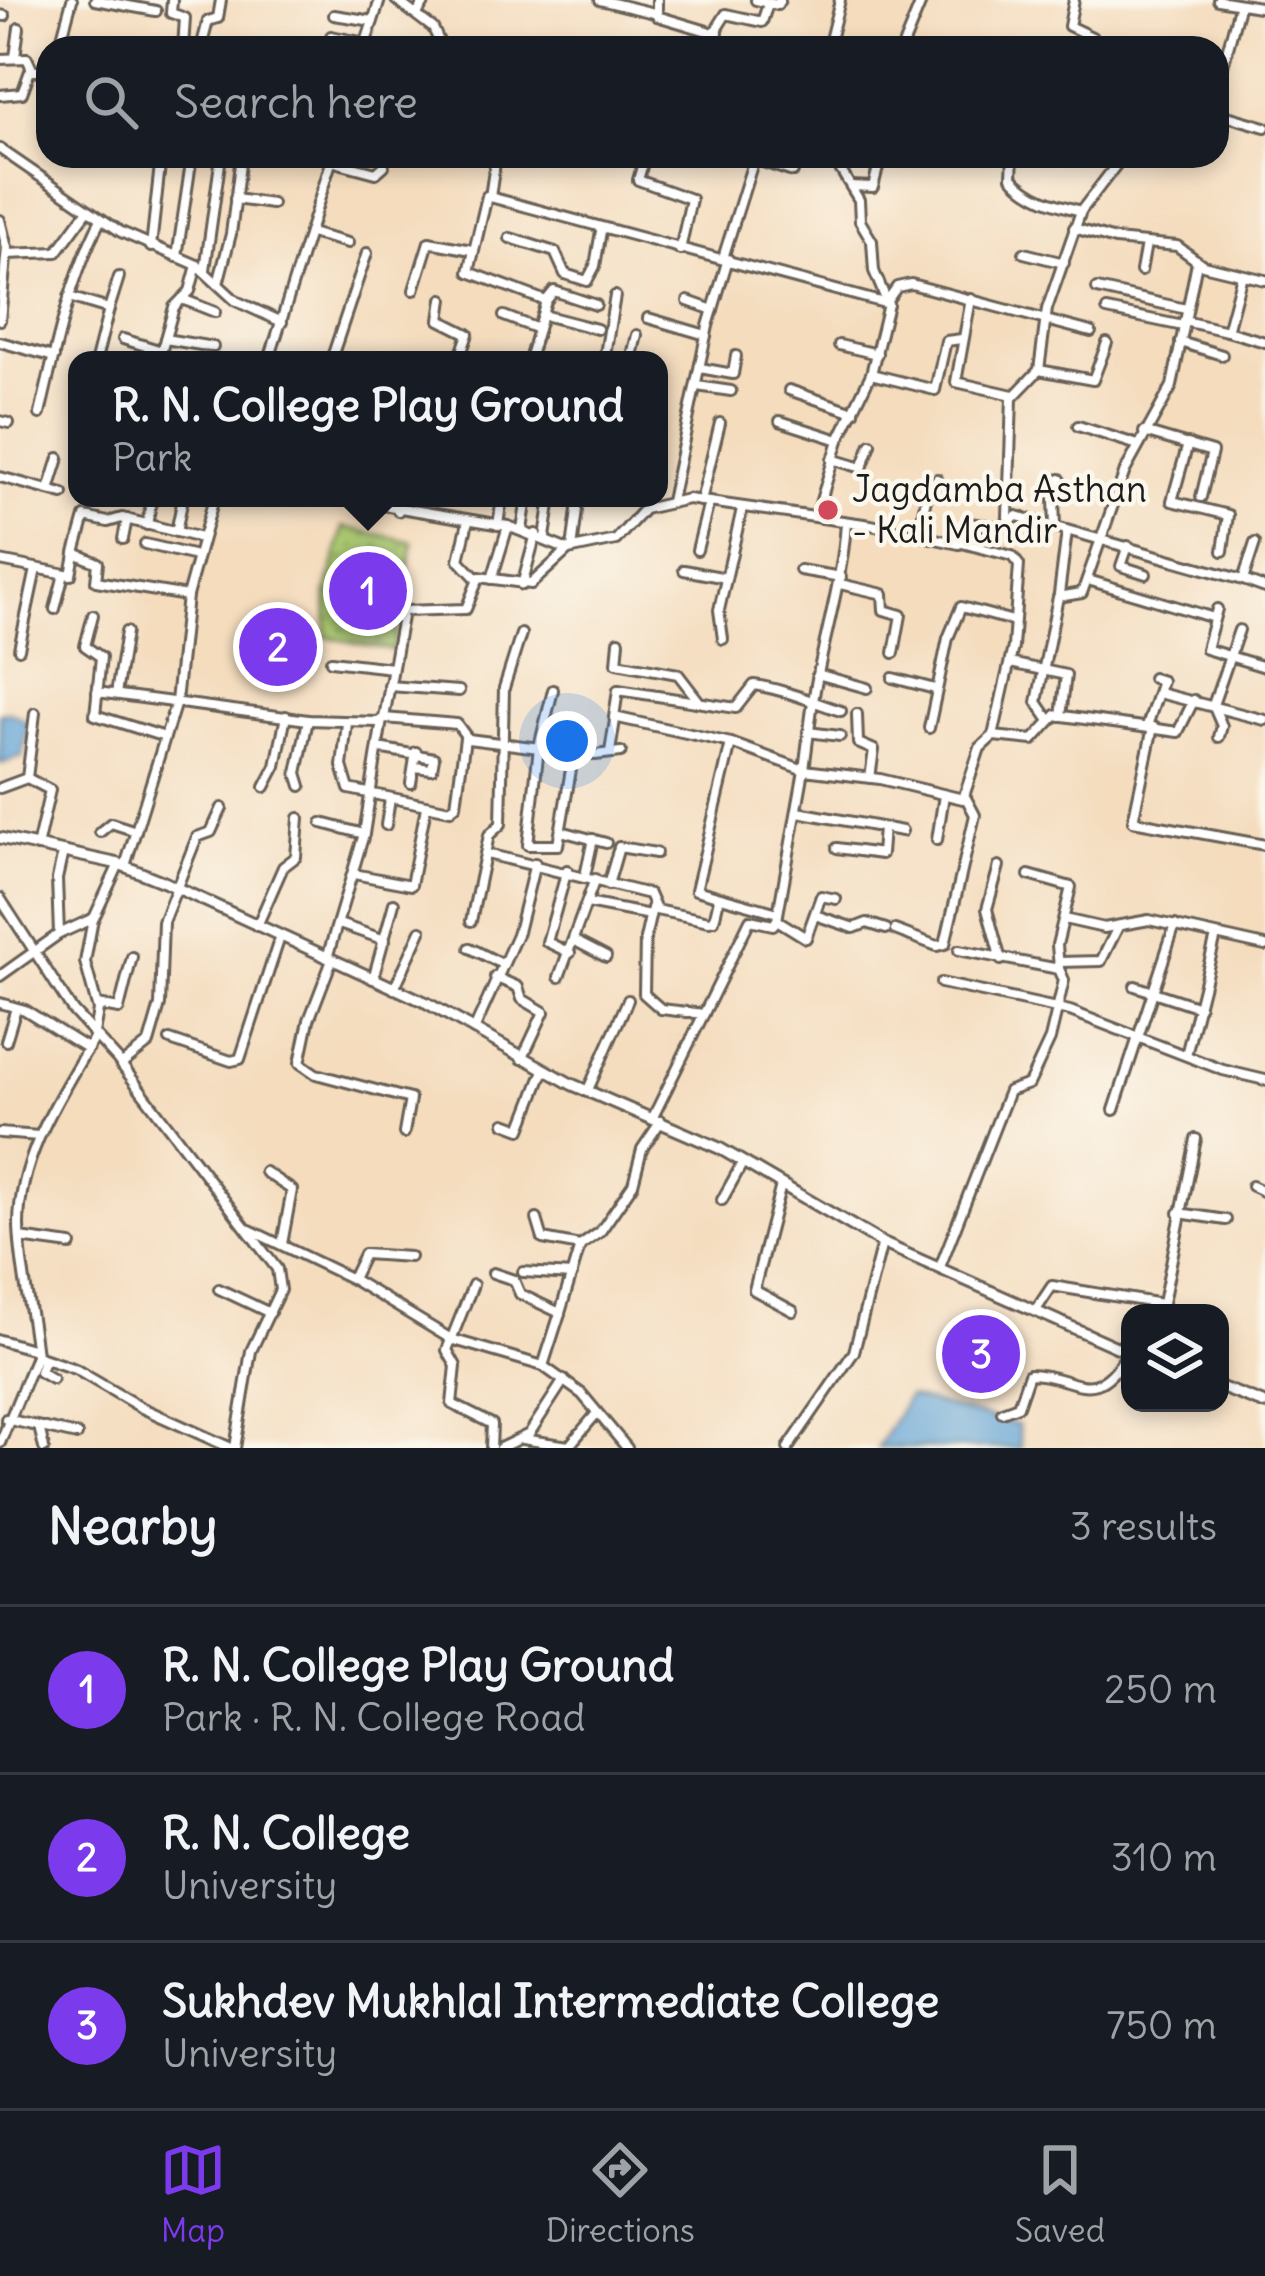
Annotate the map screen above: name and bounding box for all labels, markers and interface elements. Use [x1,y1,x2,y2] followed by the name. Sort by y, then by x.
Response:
[36,36,1229,168] search box
[78,69,144,135] icon: search
[174,74,418,130] text: Search here
[68,351,668,507] popup
[112,377,624,433] text: R. N. College Play Ground
[112,433,193,482] text: Park
[852,467,1147,553] place label: Jagdamba Asthan - Kali Mandir
[815,497,841,523] marker: Jagdamba Asthan - Kali Mandir
[329,546,407,636] pin: 1
[239,602,317,692] pin: 2
[537,711,597,771] your location
[1121,1304,1229,1412] map controls
[1121,1304,1229,1412] button: layers
[942,1309,1020,1399] pin: 3
[48,1494,217,1558] text: Nearby
[1070,1502,1217,1551] text: 3 results
[162,1637,674,1693] text: R. N. College Play Ground
[79,1665,95,1714] text: 1
[1104,1665,1217,1714] text: 250 m
[162,1693,585,1742] text: Park · R. N. College Road
[162,1805,410,1861] text: R. N. College
[76,1833,98,1882] text: 2
[1111,1833,1217,1882] text: 310 m
[162,1861,337,1910] text: University
[162,1973,939,2029] text: Sukhdev Mukhlal Intermediate College
[76,2001,98,2050] text: 3
[1106,2001,1217,2050] text: 750 m
[162,2029,337,2078] text: University
[160,2137,226,2251] tab: Map
[546,2137,695,2251] tab: Directions
[1015,2137,1105,2251] tab: Saved

